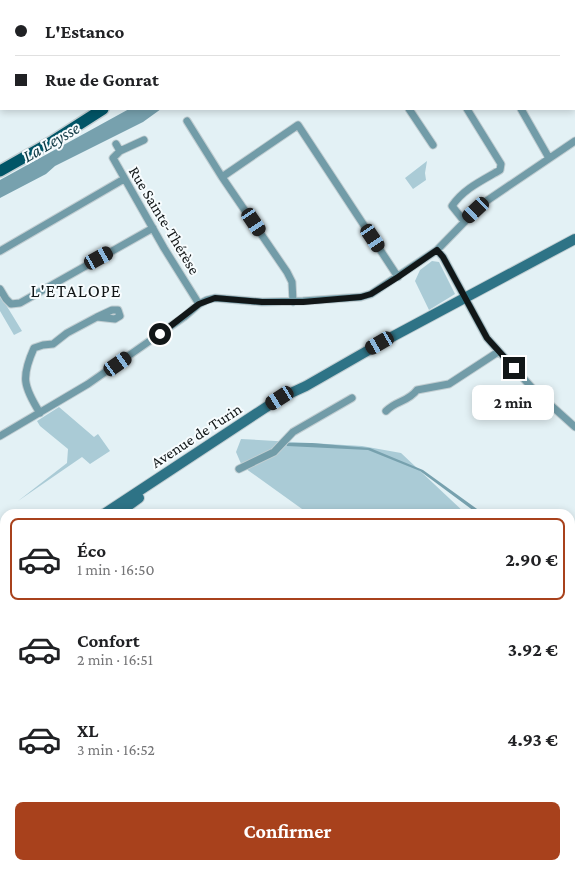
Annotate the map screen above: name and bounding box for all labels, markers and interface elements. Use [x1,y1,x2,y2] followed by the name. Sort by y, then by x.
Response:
[45,21,124,42] text: L'Estanco
[45,69,159,90] text: Rue de Gonrat
[19,118,83,166] water label: La Leysse
[126,163,203,277] street label: Rue Sainte-Thérèse
[459,194,492,226] car
[239,205,268,239] car
[358,221,387,255] car
[82,244,115,272] car
[30,281,122,301] district label: L'ETALOPE
[149,323,171,345] route start
[363,329,396,357] car
[101,349,134,379] car
[503,357,525,379] route end
[263,384,296,412] car
[473,386,555,420] callout: 2 min
[494,394,532,411] text: 2 min
[148,400,245,471] street label: Avenue de Turin
[17,537,62,582] icon: car
[77,540,106,561] text: Éco
[505,549,558,570] text: 2.90 €
[77,561,154,578] text: 1 min · 16:50
[17,627,62,672] icon: car
[77,630,140,651] text: Confort
[508,639,558,660] text: 3.92 €
[77,651,153,668] text: 2 min · 16:51
[17,717,62,762] icon: car
[77,720,99,741] text: XL
[507,729,558,750] text: 4.93 €
[77,741,155,758] text: 3 min · 16:52
[15,802,560,860] button: Confirmer

